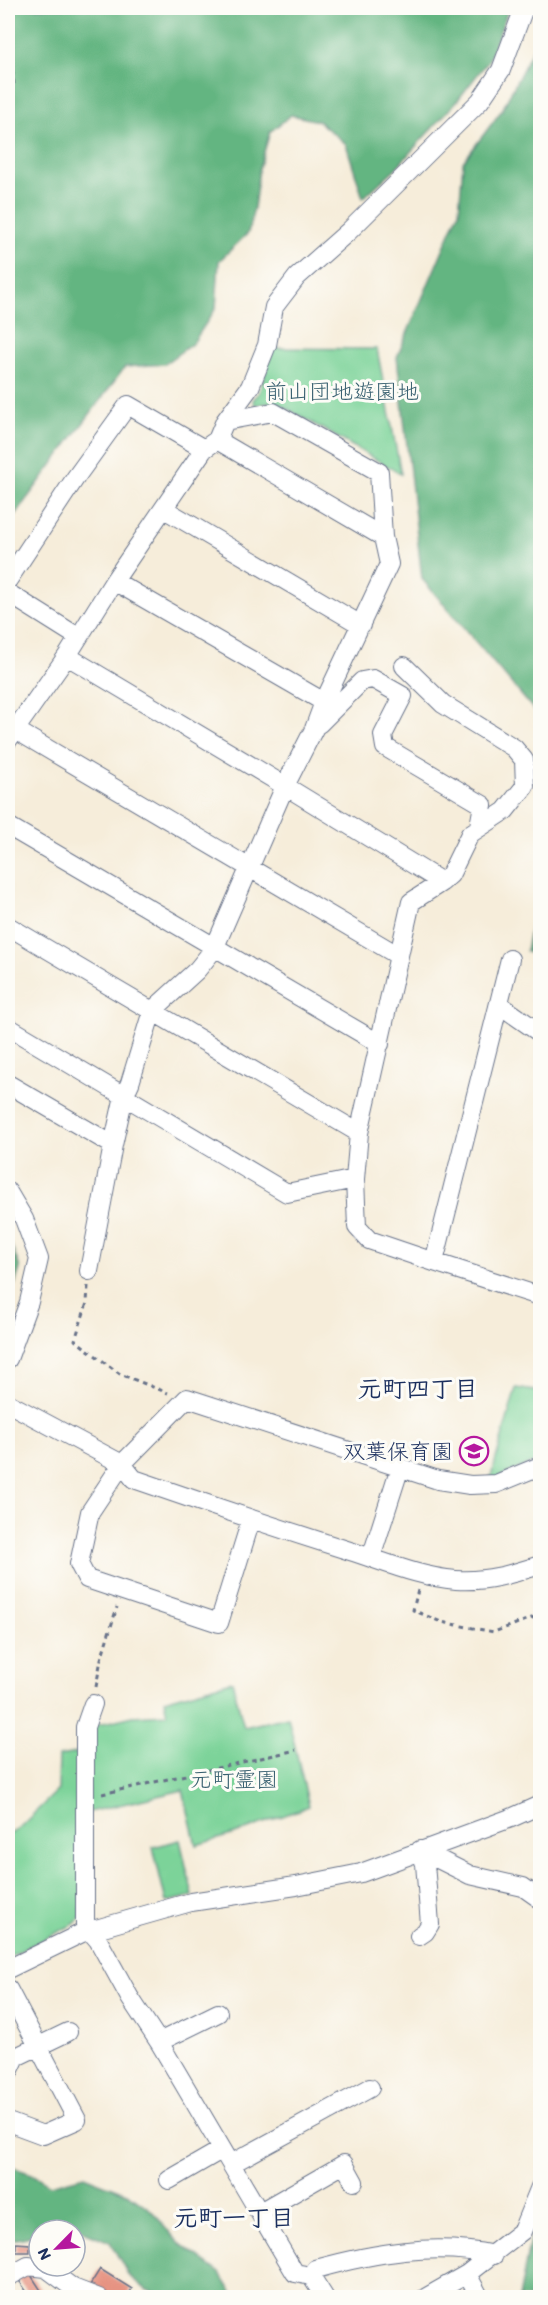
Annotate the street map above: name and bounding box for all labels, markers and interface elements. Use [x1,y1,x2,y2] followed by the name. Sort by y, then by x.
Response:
[265,378,419,405] park label: 前山団地遊園地
[358,1374,478,1403] district label: 元町四丁目
[458,1435,490,1467] school or university icon: 双葉保育園
[343,1438,453,1465] place label: 双葉保育園
[190,1766,278,1793] park label: 元町霊園
[174,2203,294,2232] district label: 元町一丁目
[27,2218,87,2278] north arrow
[33,2245,55,2263] text: N

